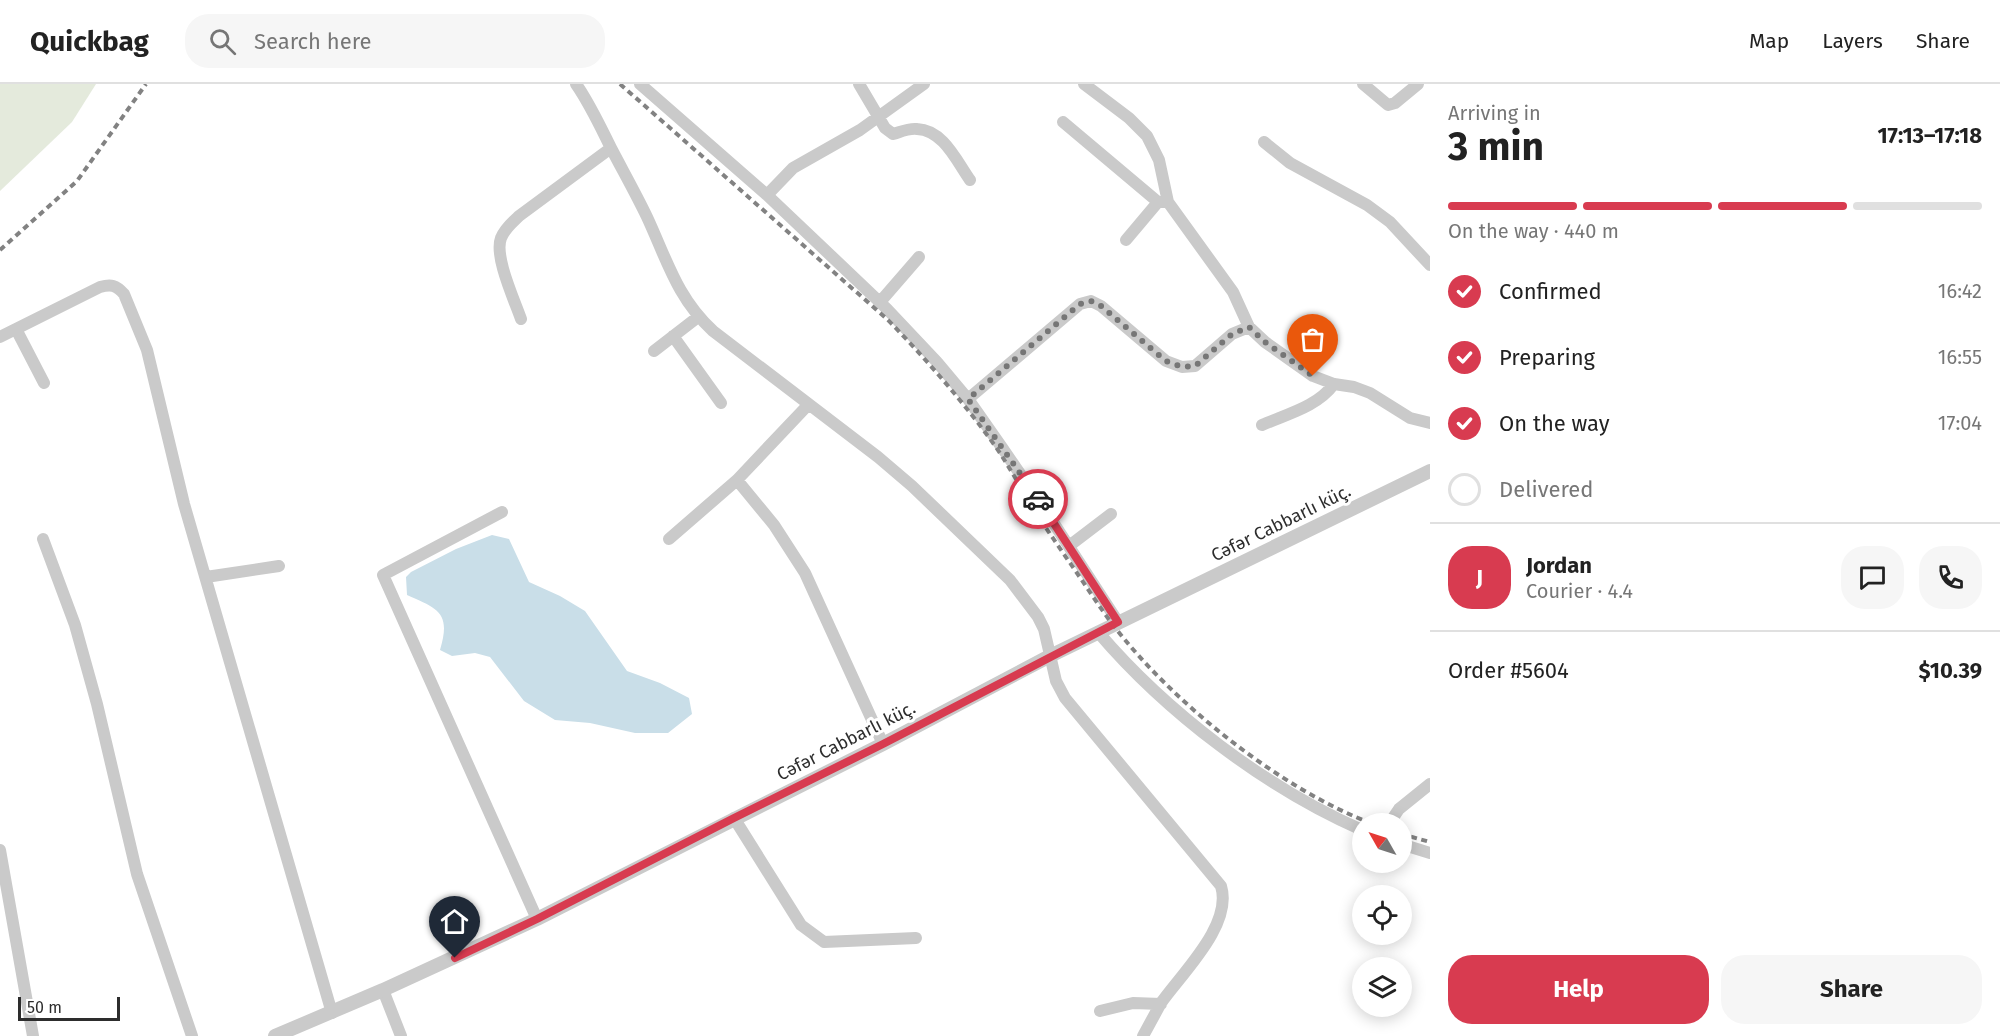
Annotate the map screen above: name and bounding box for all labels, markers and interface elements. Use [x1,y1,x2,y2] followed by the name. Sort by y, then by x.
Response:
[185,14,605,68] search box
[30,25,149,58] text: Quickbag
[206,25,239,58] icon: search
[254,28,372,55] text: Search here
[1749,28,1789,54] text: Map
[1822,28,1883,54] text: Layers
[1916,28,1970,54] text: Share
[1448,101,1541,125] text: Arriving in
[1877,122,1982,149] text: 17:13–17:18
[1448,124,1544,170] text: 3 min
[1448,219,1619,243] text: On the way · 440 m
[1448,275,1481,308] icon: check
[1499,278,1602,305] text: Confirmed
[1938,279,1982,303] text: 16:42
[1287,314,1338,376] pin
[1296,323,1329,356] icon: bag
[1448,341,1481,374] icon: check
[1499,344,1595,371] text: Preparing
[1938,345,1982,369] text: 16:55
[1448,407,1481,440] icon: check
[1499,410,1610,437] text: On the way
[1938,411,1982,435] text: 17:04
[1008,469,1068,529] courier
[1499,476,1594,503] text: Delivered
[1208,480,1354,566] street label: Cəfər Cabbarlı küç.
[1022,483,1055,516] icon: car
[1841,546,1904,609] button: chat
[1919,546,1982,609] button: phone
[1526,552,1592,579] text: Jordan
[1476,564,1483,591] text: J
[1526,579,1633,603] text: Courier · 4.4
[1448,657,1569,684] text: Order #5604
[1918,657,1982,684] text: $10.39
[773,697,919,785] street label: Cəfər Cabbarlı küç.
[1352,813,1412,873] north arrow
[1352,813,1412,1017] map controls
[1352,885,1412,945] button: locate
[429,896,480,958] pin
[438,905,471,938] icon: home
[1448,955,1709,1024] button: Help
[1721,955,1982,1024] button: Share
[1352,957,1412,1017] button: layers
[18,994,120,1022] scale bar
[27,998,62,1017] text: 50 m

